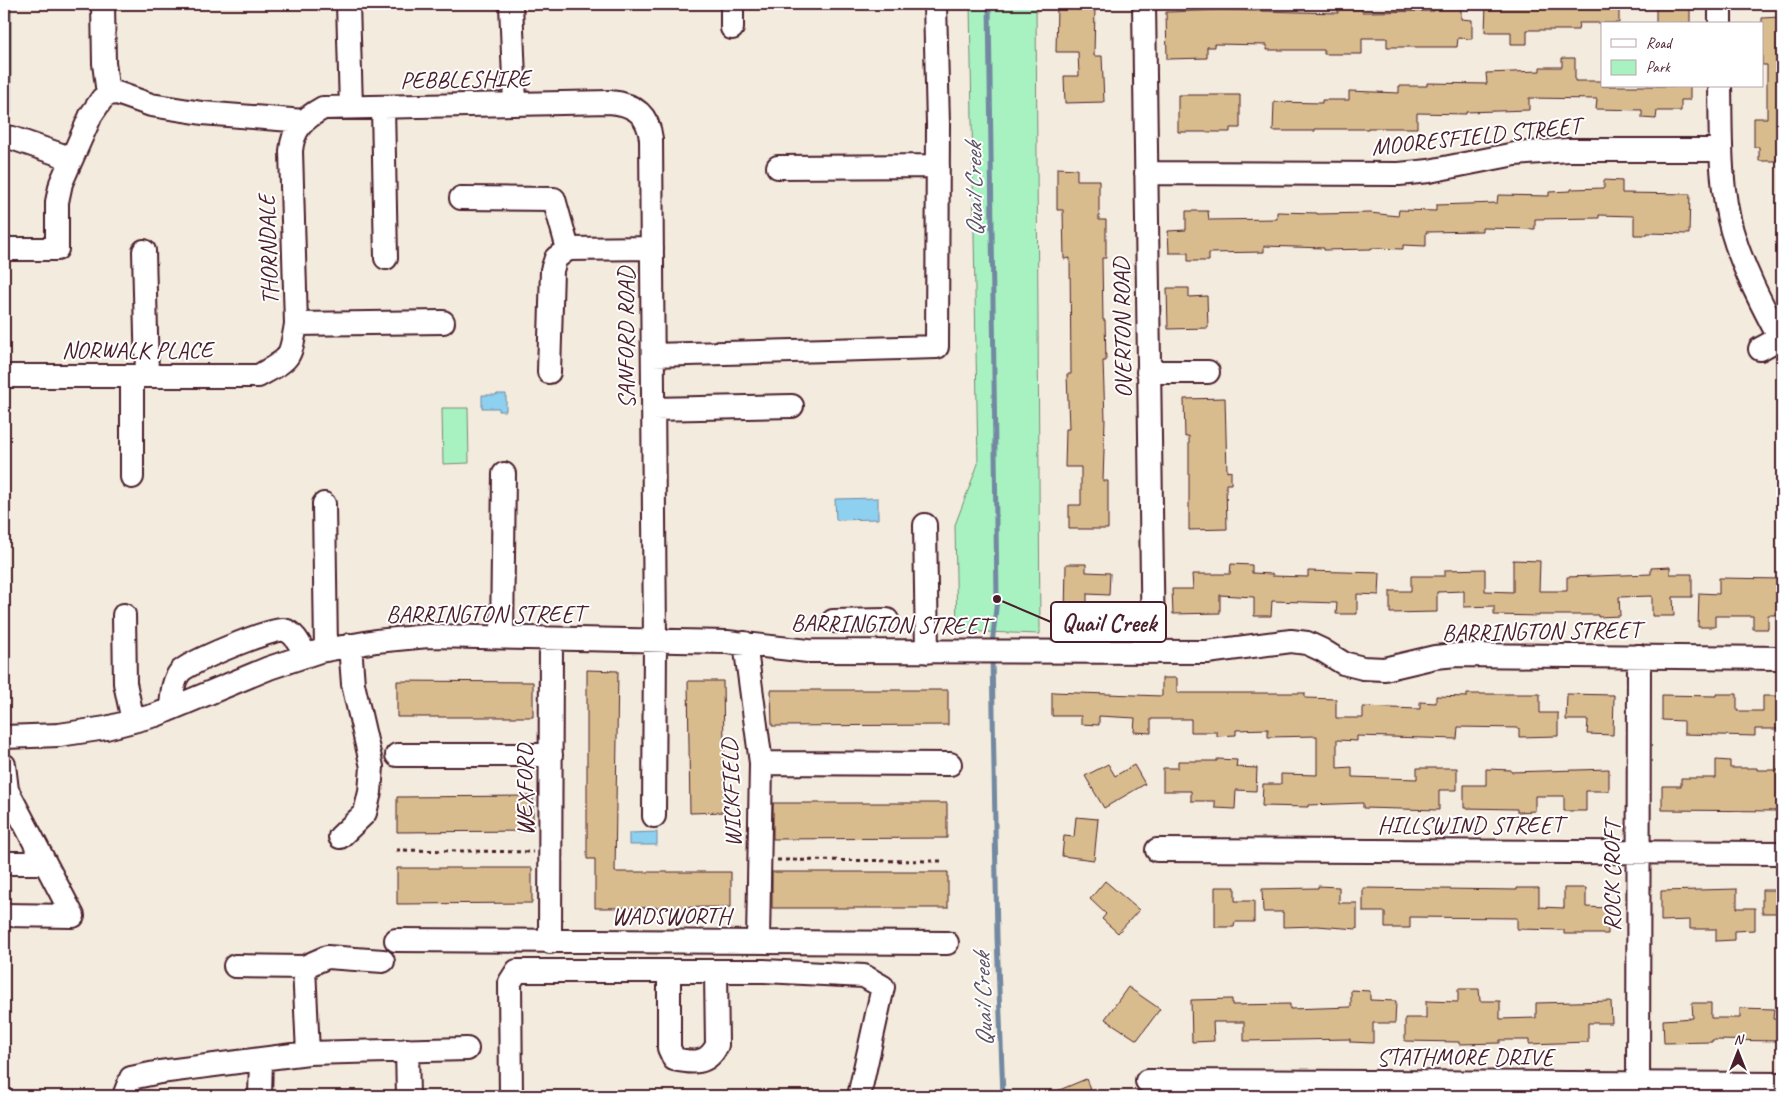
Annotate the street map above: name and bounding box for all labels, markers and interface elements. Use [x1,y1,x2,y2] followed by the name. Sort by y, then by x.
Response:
[1601,22,1764,88] legend
[1646,34,1673,53] text: Road
[1646,58,1671,77] text: Park
[400,63,534,95] street label: PEBBLESHIRE
[1370,110,1587,162] street label: MOORESFIELD STREET
[957,138,991,237] water label: Quail Creek
[251,191,285,306] street label: THORNDALE
[1106,256,1138,398] street label: OVERTON ROAD
[611,265,641,409] street label: SANFORD ROAD
[62,335,216,365] street label: NORWALK PLACE
[386,599,590,629] street label: BARRINGTON STREET
[1051,602,1166,642] callout: Quail Creek
[791,607,995,641] street label: BARRINGTON STREET
[1062,607,1159,639] text: Quail Creek
[1442,614,1646,648] street label: BARRINGTON STREET
[714,736,748,848] street label: WICKFIELD
[510,742,540,836] street label: WEXFORD
[1378,810,1568,840] street label: HILLSWIND STREET
[1597,816,1627,931] street label: ROCK CROFT
[611,901,735,931] street label: WADSWORTH
[965,948,1001,1047] water label: Quail Creek
[1714,1028,1764,1078] north arrow
[1734,1031,1745,1048] text: N
[1377,1042,1556,1072] street label: STATHMORE DRIVE

